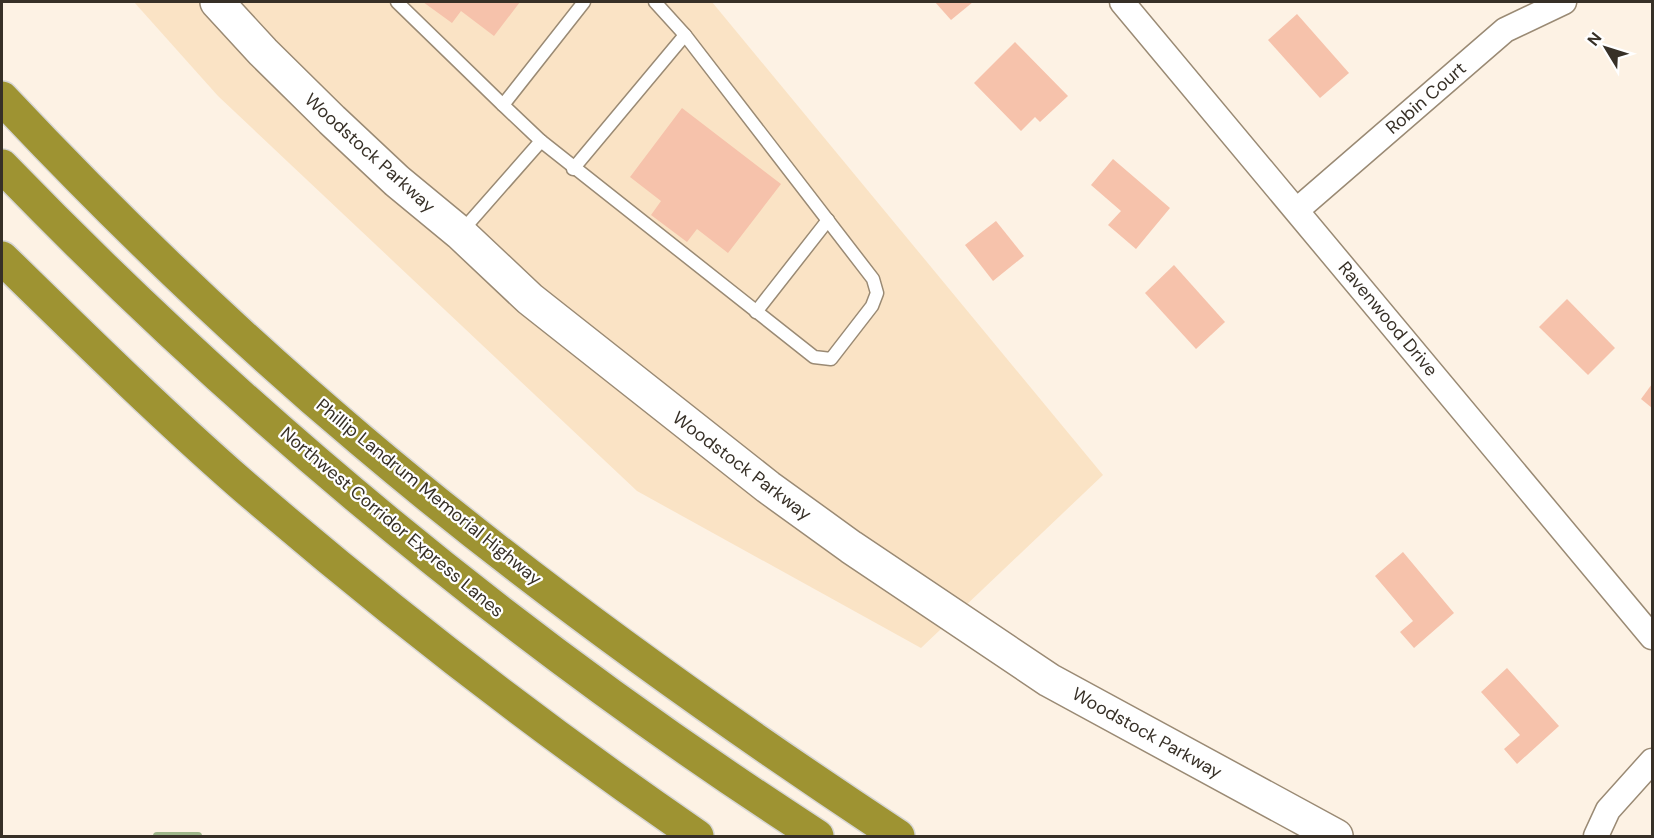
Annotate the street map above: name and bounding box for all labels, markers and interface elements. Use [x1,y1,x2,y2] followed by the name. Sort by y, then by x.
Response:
[1576,18,1636,78] north arrow
[1583,28,1606,50] text: N
[1381,56,1471,140] street label: Robin Court
[300,88,440,218] street label: Woodstock Parkway
[1333,257,1443,381] street label: Ravenwood Drive
[311,393,547,591] street label: Phillip Landrum Memorial Highway
[668,406,816,526] street label: Woodstock Parkway
[275,421,509,623] street label: Northwest Corridor Express Lanes
[1068,682,1226,784] street label: Woodstock Parkway

